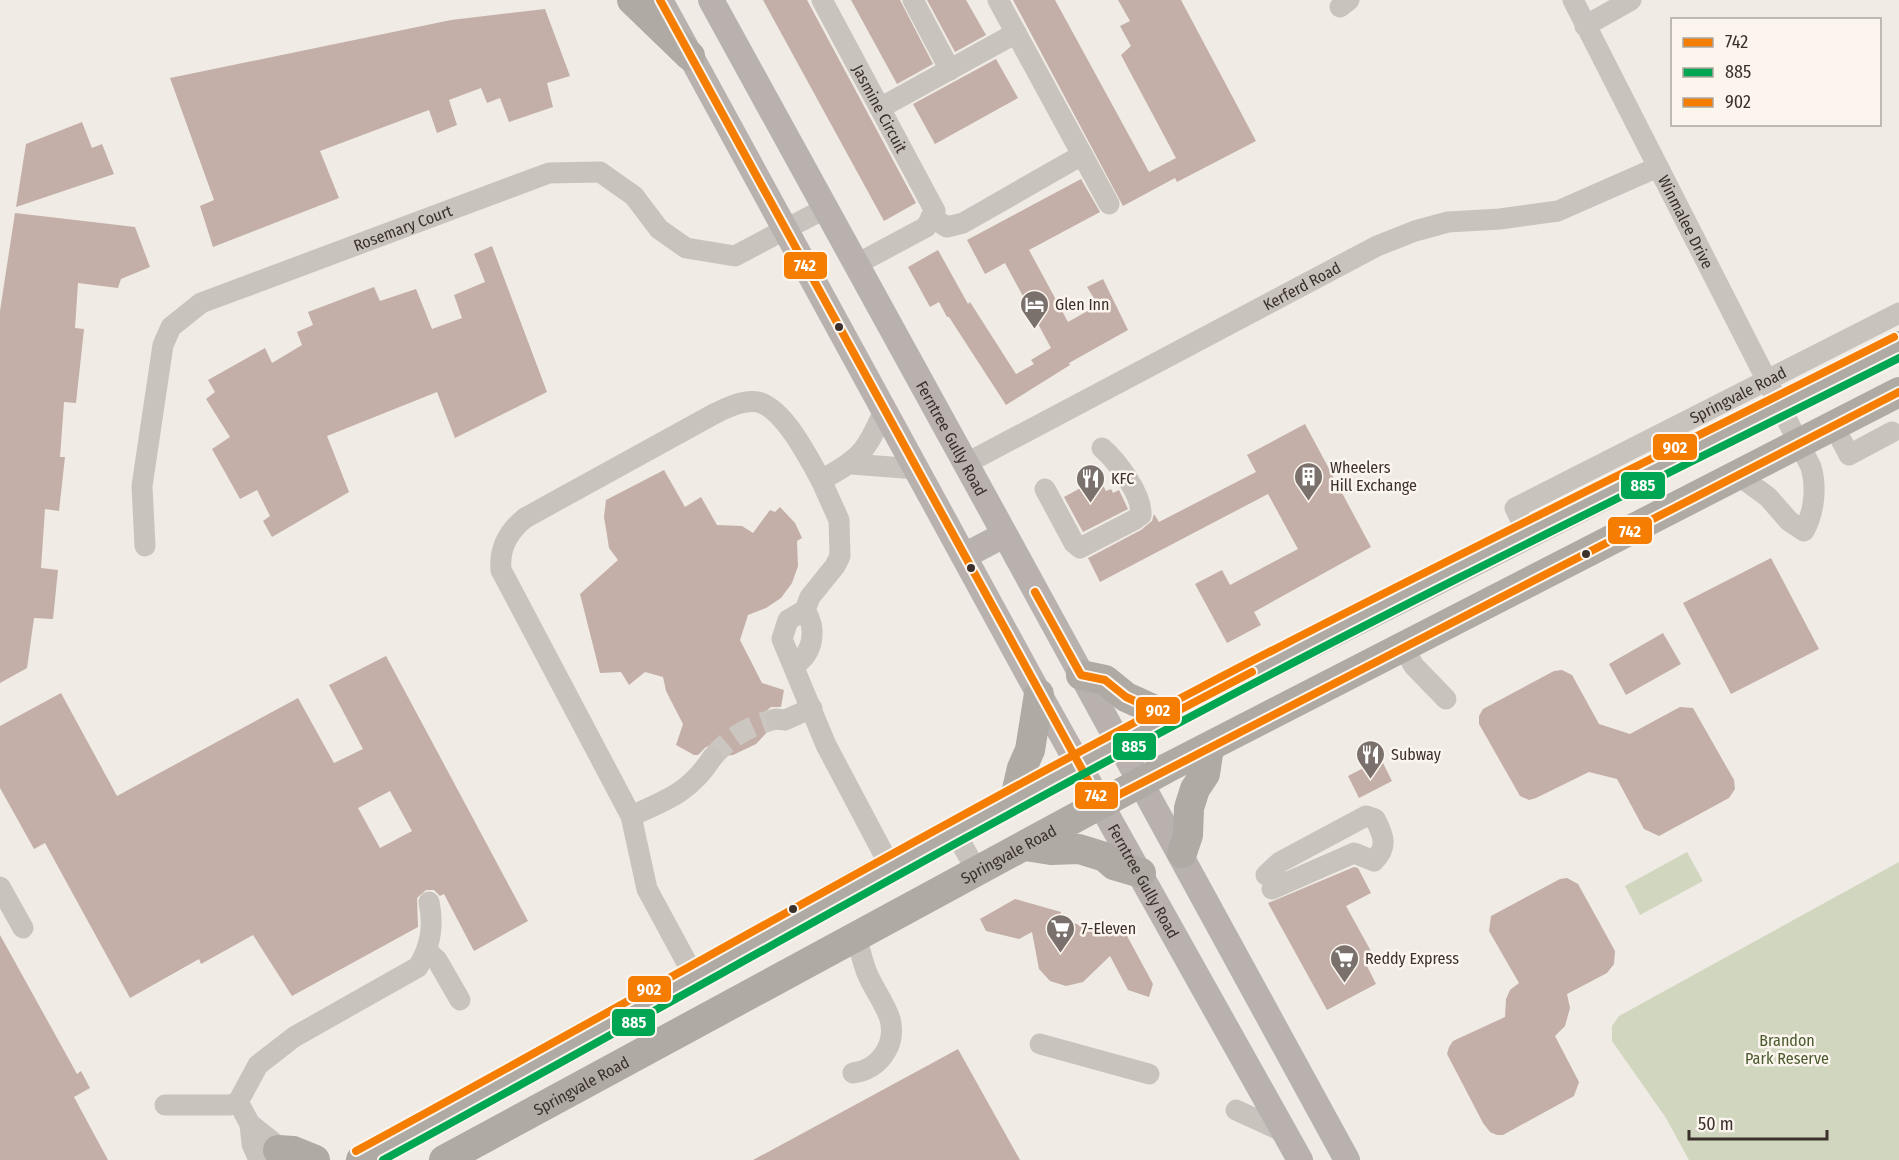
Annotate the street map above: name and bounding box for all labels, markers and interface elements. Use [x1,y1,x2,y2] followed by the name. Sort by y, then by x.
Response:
[1671,18,1881,126] legend
[1725,31,1748,53] text: 742
[848,61,911,157] street label: Jasmine Circuit
[1725,61,1751,83] text: 885
[1725,91,1751,113] text: 902
[1654,172,1717,272] street label: Winmalee Drive
[351,201,455,255] street label: Rosemary Court
[783,251,828,280] line badge: 742
[794,256,816,275] text: 742
[1260,258,1344,315] street label: Kerferd Road
[1018,288,1050,330] hotel icon: Glen Inn
[1055,295,1109,314] place label: Glen Inn
[833,321,845,333] unlabelled marker
[1687,363,1790,428] street label: Springvale Road
[912,378,991,499] street label: Ferntree Gully Road
[1652,433,1698,461] line badge: 902
[1663,438,1688,457] text: 902
[1330,458,1417,495] place label: Wheelers Hill Exchange
[1293,460,1325,502] building icon: Wheelers Hill Exchange
[1074,462,1106,504] restaurant icon: KFC
[1111,469,1134,488] place label: KFC
[1620,471,1666,500] line badge: 885
[1631,476,1656,495] text: 885
[1607,516,1653,545] line badge: 742
[1619,522,1641,541] text: 742
[1580,548,1592,560] unlabelled marker
[965,562,977,574] unlabelled marker
[1135,696,1181,725] line badge: 902
[1146,701,1171,720] text: 902
[1112,732,1157,761] line badge: 885
[1122,737,1147,756] text: 885
[1354,738,1386,780] restaurant icon: Subway
[1391,745,1442,764] place label: Subway
[1074,781,1119,810] line badge: 742
[1085,786,1107,805] text: 742
[958,821,1060,888] street label: Springvale Road
[1104,821,1183,942] street label: Ferntree Gully Road
[787,903,799,915] unlabelled marker
[1044,912,1076,954] supermarket icon: 7-Eleven
[1081,919,1136,938] place label: 7-Eleven
[1328,942,1360,984] supermarket icon: Reddy Express
[1365,949,1459,968] place label: Reddy Express
[627,975,672,1003] line badge: 902
[637,980,662,999] text: 902
[611,1008,656,1037] line badge: 885
[622,1013,647,1032] text: 885
[1745,1031,1829,1068] park label: Brandon Park Reserve
[530,1053,632,1120] street label: Springvale Road
[1689,1103,1827,1141] scale bar
[1698,1113,1734,1135] text: 50 m

